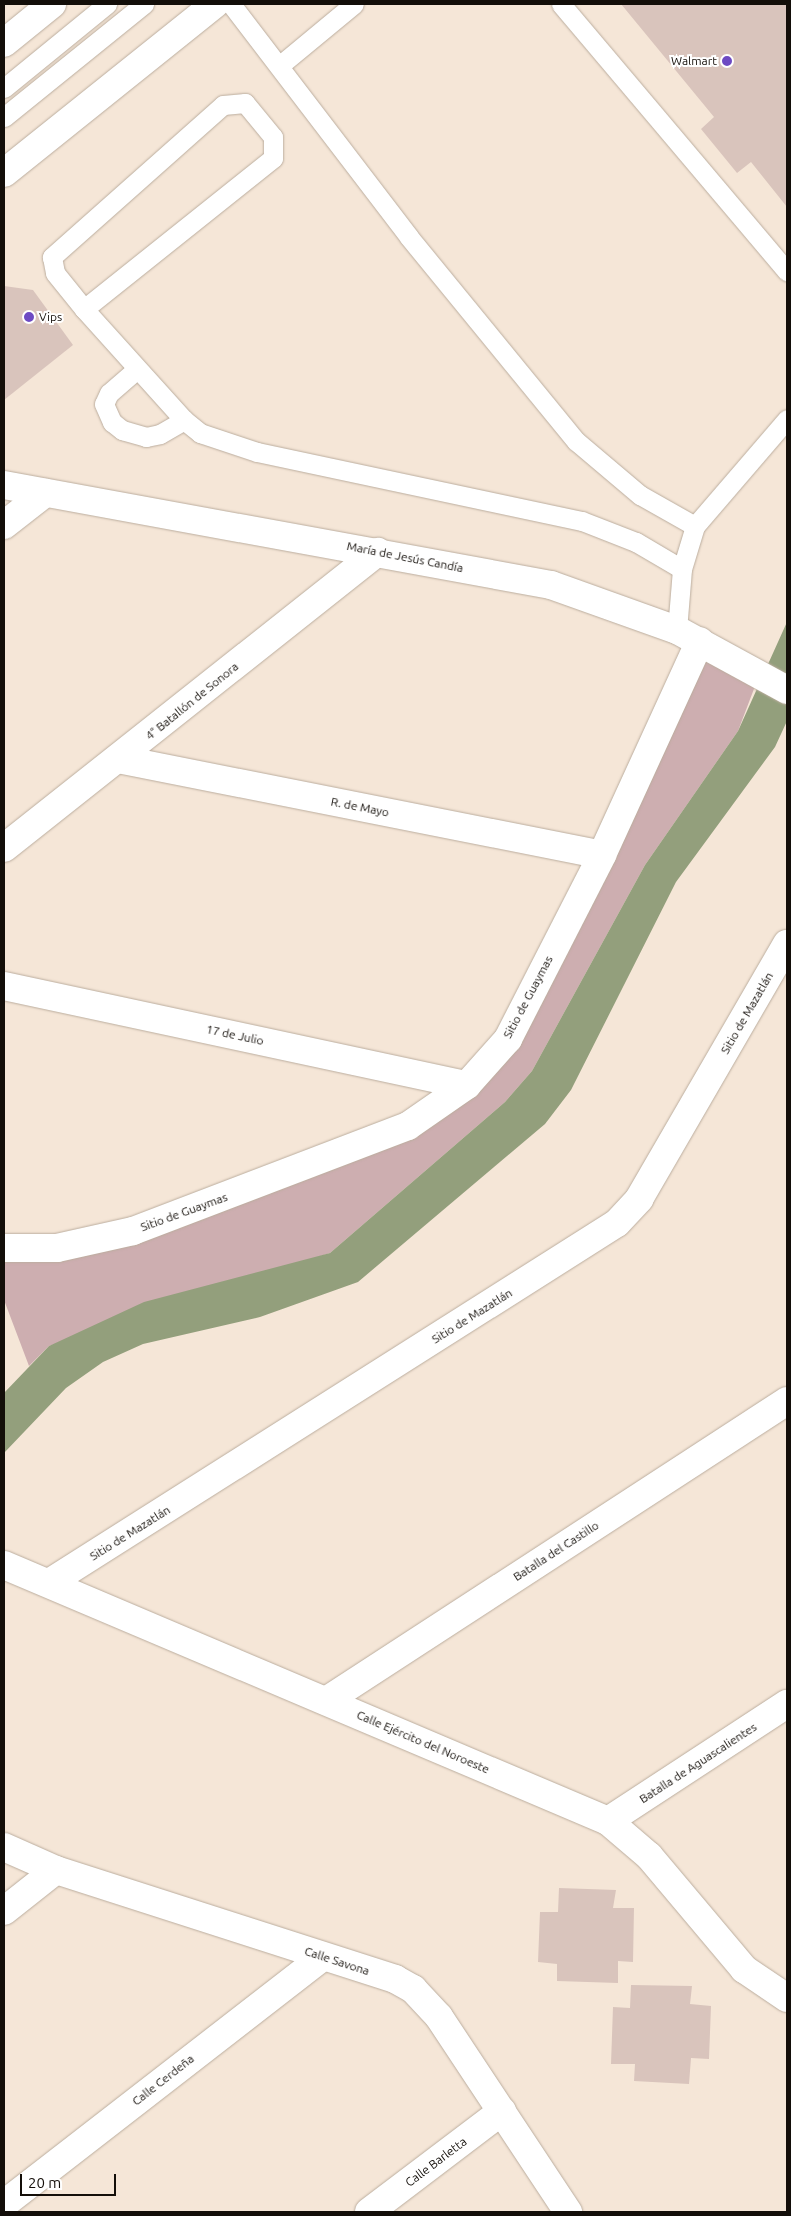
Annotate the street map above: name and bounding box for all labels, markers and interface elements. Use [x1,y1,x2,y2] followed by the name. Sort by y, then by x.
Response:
[671,54,717,68] place label: Walmart
[721,55,733,67] marker: Walmart
[39,310,62,324] place label: Vips
[23,311,35,323] marker: Vips
[346,539,464,575] street label: María de Jesús Candía
[143,659,241,743] street label: 4° Batallón de Sonora
[330,794,390,820] street label: R. de Mayo
[500,953,556,1041] street label: Sitio de Guaymas
[718,969,776,1057] street label: Sitio de Mazatlán
[205,1022,265,1048] street label: 17 de Julio
[139,1190,229,1234] street label: Sitio de Guaymas
[429,1285,515,1347] street label: Sitio de Mazatlán
[87,1502,173,1564] street label: Sitio de Mazatlán
[511,1518,601,1584] street label: Batalla del Castillo
[354,1707,492,1777] street label: Calle Ejército del Noroeste
[637,1720,759,1806] street label: Batalla de Aguascalientes
[303,1944,371,1978] street label: Calle Savona
[129,2051,197,2109] street label: Calle Cerdeña
[403,2134,469,2190] street label: Calle Barletta
[22,2164,119,2196] scale bar
[28,2174,61,2191] text: 20 m

